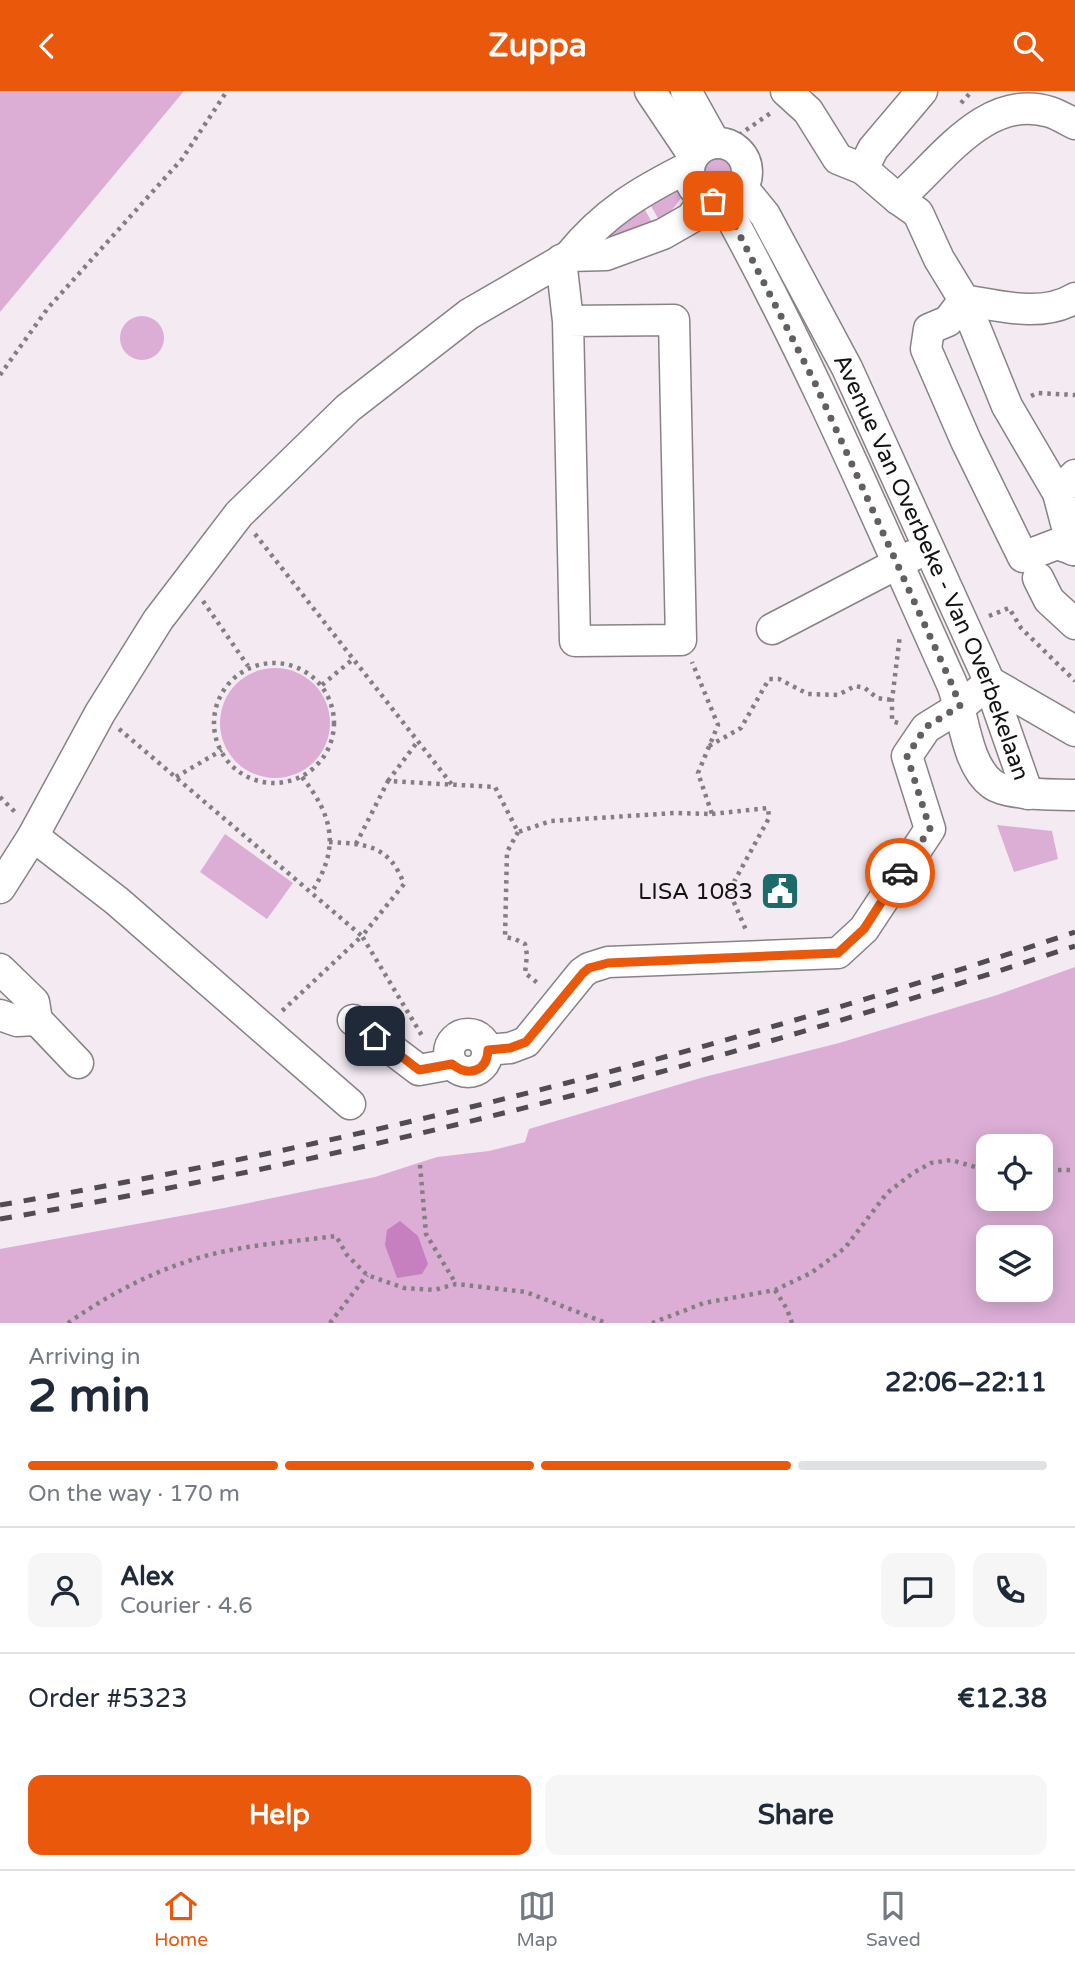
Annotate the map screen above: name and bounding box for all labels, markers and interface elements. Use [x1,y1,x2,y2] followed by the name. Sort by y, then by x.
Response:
[28,27,66,65] icon: back
[488,27,587,65] text: Zuppa
[1009,27,1047,65] icon: search
[683,171,743,231] pin
[694,182,732,220] icon: bag
[827,349,1035,784] street label: Avenue Van Overbeke - Van Overbekelaan
[865,838,935,908] courier
[881,854,919,892] icon: car
[759,870,801,912] public building icon: LISA 1083
[638,878,753,906] place label: LISA 1083
[345,1006,405,1066] pin
[356,1017,394,1055] icon: home
[976,1134,1053,1302] map controls
[976,1134,1053,1211] button: locate
[976,1225,1053,1302] button: layers
[28,1343,141,1371] text: Arriving in
[885,1367,1047,1398] text: 22:06–22:11
[28,1369,151,1424] text: 2 min
[28,1480,240,1508] text: On the way · 170 m
[28,1553,102,1627] button: person
[881,1553,955,1627] button: chat
[973,1553,1047,1627] button: phone
[120,1561,174,1592] text: Alex
[120,1592,253,1620] text: Courier · 4.6
[28,1683,188,1714] text: Order #5323
[957,1683,1047,1714] text: €12.38
[28,1775,531,1855] button: Help
[545,1775,1047,1855] button: Share
[154,1887,208,1951] tab: Home
[516,1887,557,1951] tab: Map
[866,1887,921,1951] tab: Saved

